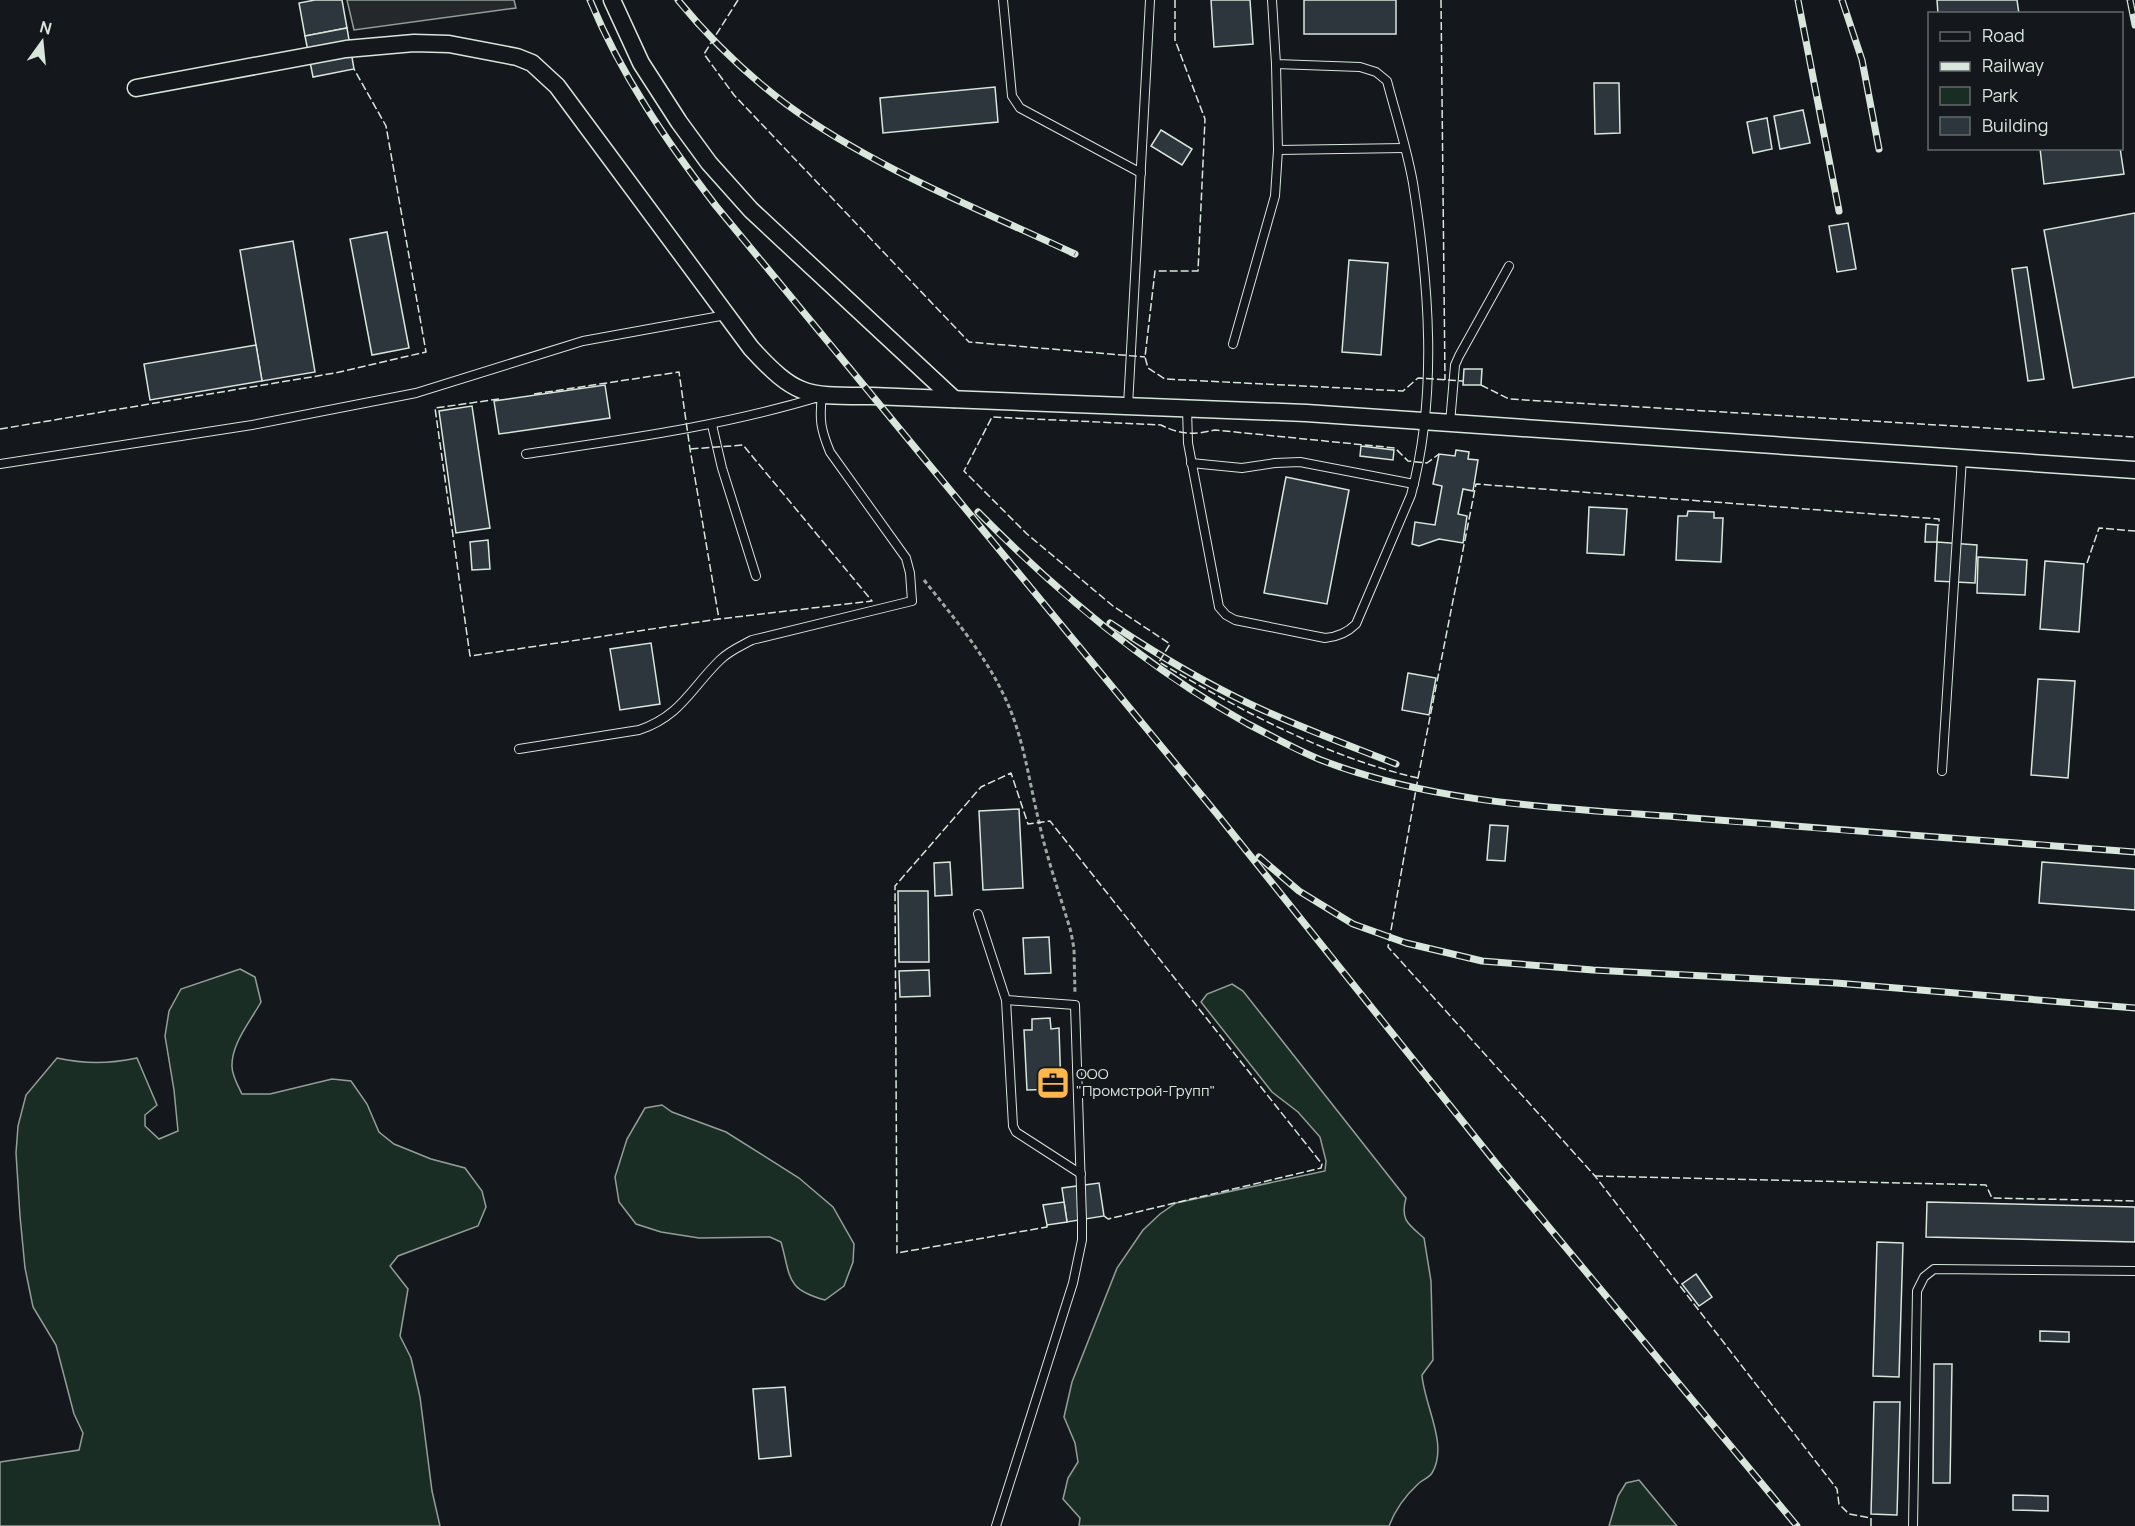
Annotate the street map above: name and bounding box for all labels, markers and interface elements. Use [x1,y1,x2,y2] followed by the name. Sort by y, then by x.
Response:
[12,12,72,72] north arrow
[1928,12,2123,150] legend
[37,15,54,40] text: N
[1982,23,2025,47] text: Road
[1982,53,2044,77] text: Railway
[1982,83,2019,107] text: Park
[1982,113,2048,137] text: Building
[1076,1063,1215,1101] place label: ООО "Промстрой-Групп"
[1035,1065,1071,1101] office icon: ООО "Промстрой-Групп"

